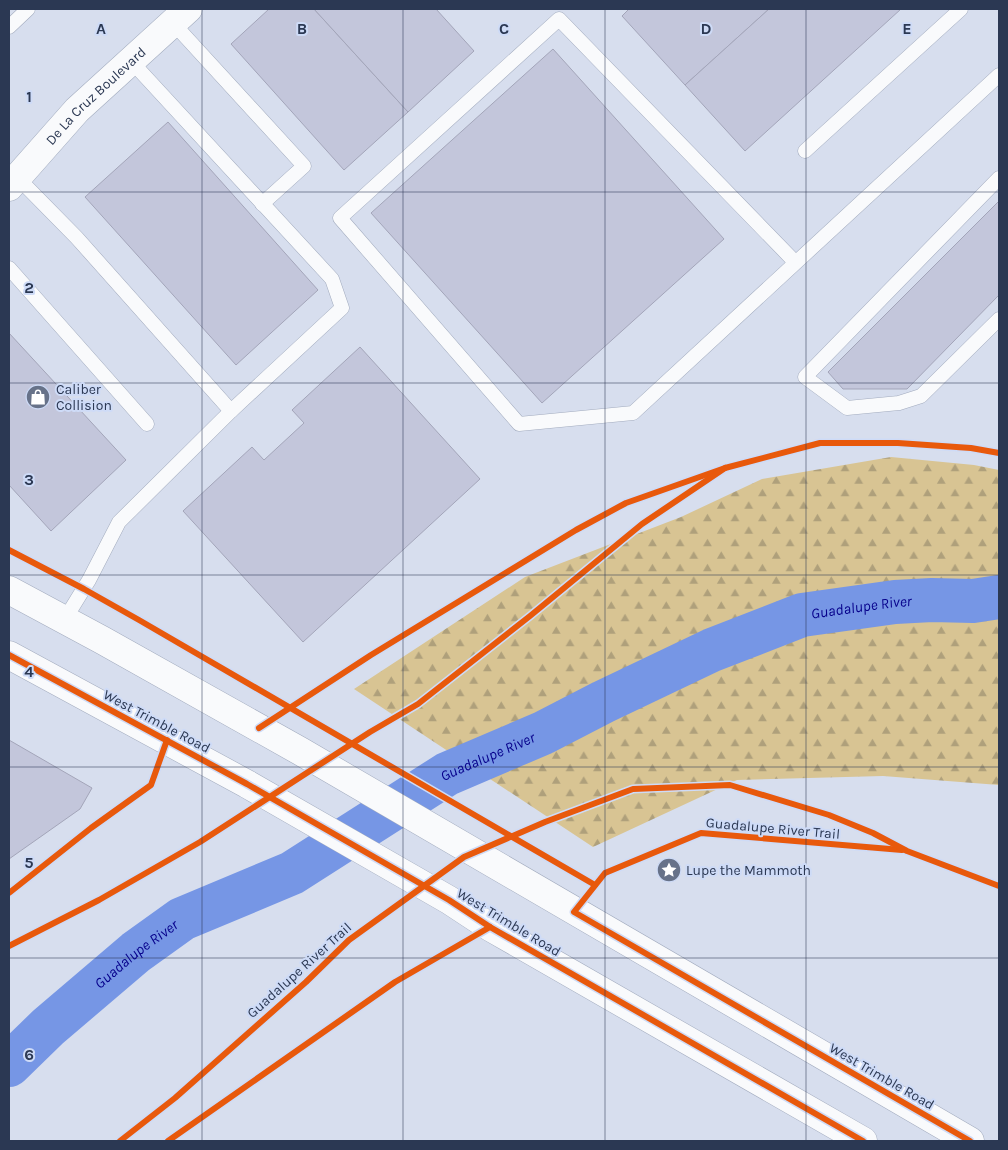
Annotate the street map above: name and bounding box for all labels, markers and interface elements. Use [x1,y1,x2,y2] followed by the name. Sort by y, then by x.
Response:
[96,19,106,38] text: A
[297,19,307,38] text: B
[499,19,509,38] text: C
[701,19,712,38] text: D
[902,19,912,38] text: E
[42,43,150,149] street label: De La Cruz Boulevard
[26,87,32,106] text: 1
[24,278,34,297] text: 2
[56,381,112,414] place label: Caliber Collision
[25,384,51,410] shop icon: Caliber Collision
[24,470,34,489] text: 3
[810,592,913,623] water label: Guadalupe River
[24,662,34,681] text: 4
[100,686,213,757] street label: West Trimble Road
[437,728,539,785] water label: Guadalupe River
[705,814,841,843] street label: Guadalupe River Trail
[24,853,34,872] text: 5
[656,857,682,883] place icon: Lupe the Mammoth
[686,862,811,879] place label: Lupe the Mammoth
[454,885,564,960] street label: West Trimble Road
[91,915,182,992] water label: Guadalupe River
[244,919,355,1022] street label: Guadalupe River Trail
[826,1039,937,1113] street label: West Trimble Road
[24,1045,34,1064] text: 6

